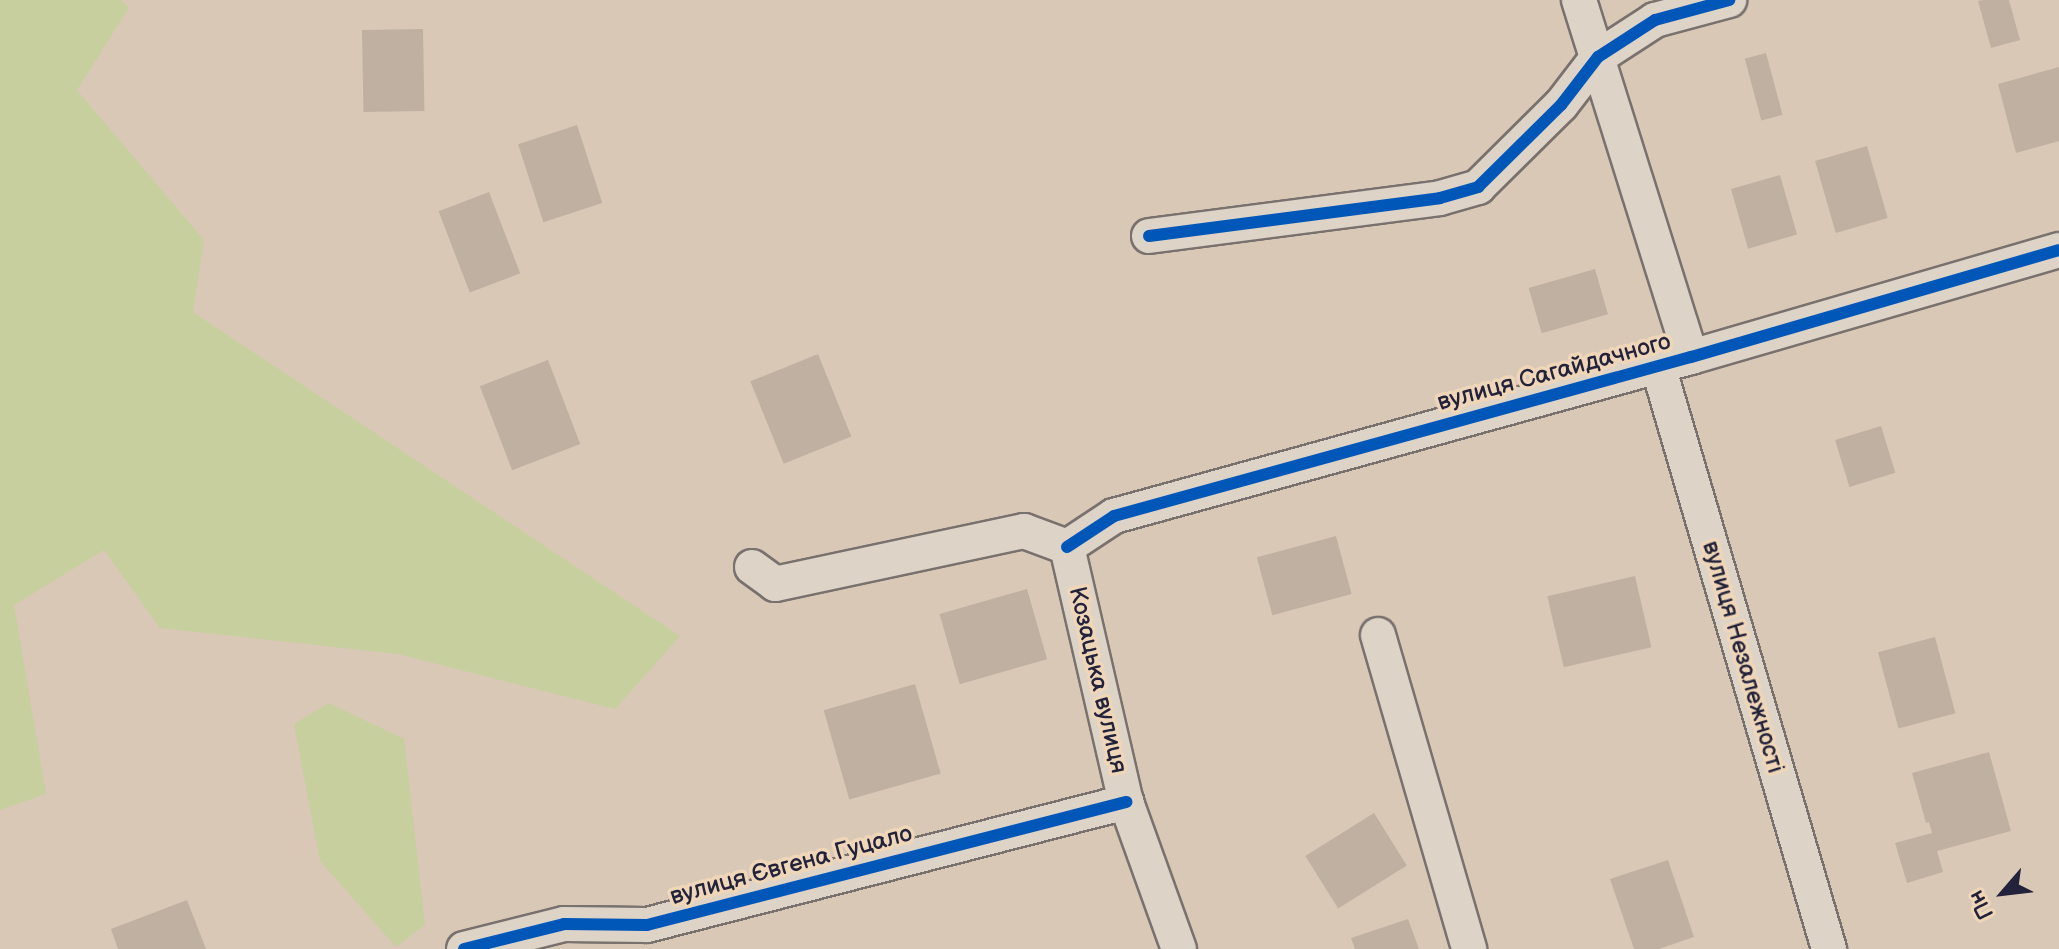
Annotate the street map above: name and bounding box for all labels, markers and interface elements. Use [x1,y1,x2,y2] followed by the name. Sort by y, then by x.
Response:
[1434,327,1674,417] street label: вулиця Сагайдачного
[1696,538,1790,776] street label: вулиця Незалежності
[1063,584,1133,776] street label: Козацька вулиця
[667,819,915,911] street label: вулиця Євгена Гуцало
[1963,853,2043,933] north arrow
[1963,885,2000,924] text: Пн

